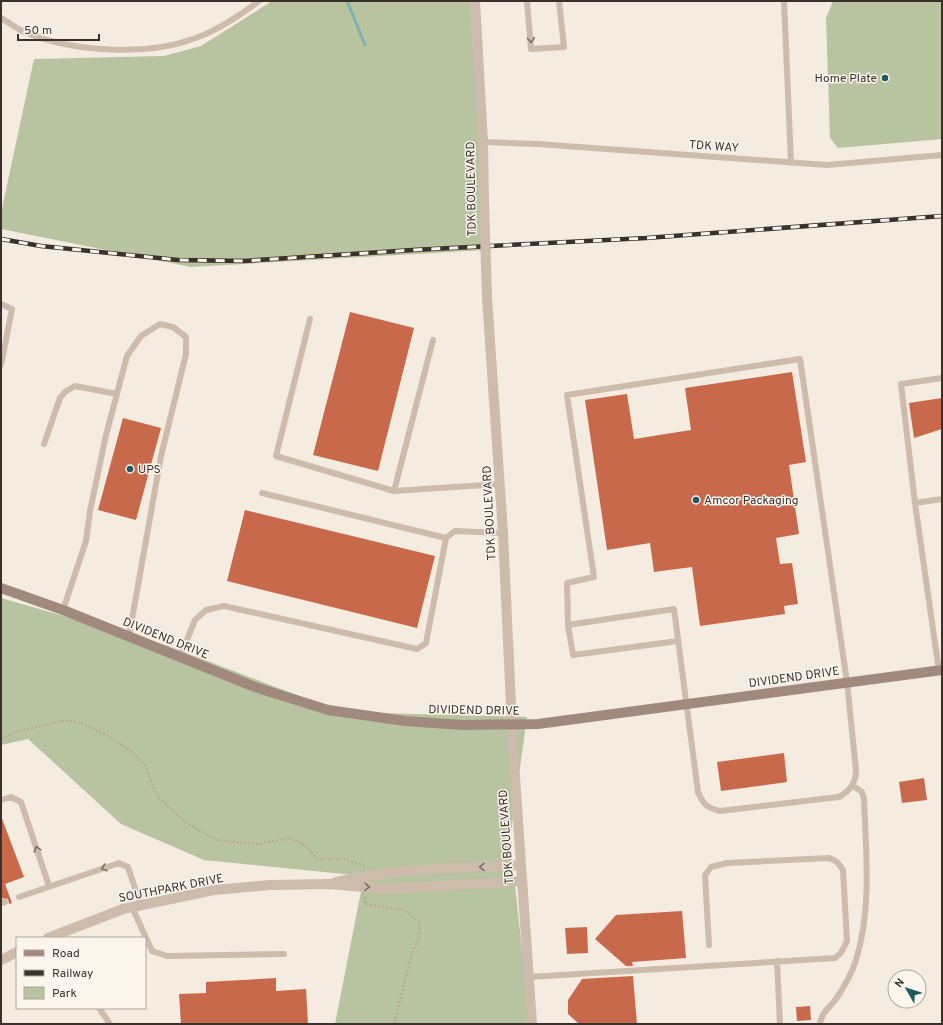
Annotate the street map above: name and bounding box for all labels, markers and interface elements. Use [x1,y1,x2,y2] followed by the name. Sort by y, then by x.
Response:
[18,16,99,42] scale bar
[24,23,52,39] text: 50 m
[526,37,535,43] one-way arrow
[815,71,877,87] place label: Home Plate
[880,73,890,83] marker: Home Plate
[688,137,740,157] street label: TDK WAY
[463,141,481,237] street label: TDK BOULEVARD
[138,462,161,478] place label: UPS
[125,464,135,474] marker: UPS
[480,465,500,561] street label: TDK BOULEVARD
[704,493,799,509] place label: Amcor Packaging
[691,495,701,505] marker: Amcor Packaging
[120,614,211,664] street label: DIVIDEND DRIVE
[748,664,841,692] street label: DIVIDEND DRIVE
[428,702,520,720] street label: DIVIDEND DRIVE
[496,789,518,885] street label: TDK BOULEVARD
[33,845,41,852] one-way arrow
[479,862,485,871] one-way arrow
[100,863,107,872] one-way arrow
[117,871,225,907] street label: SOUTHPARK DRIVE
[364,883,370,892] one-way arrow
[16,937,146,1009] legend
[52,946,80,962] text: Road
[52,966,93,982] text: Railway
[887,969,927,1009] north arrow
[892,976,908,991] text: N
[52,986,77,1002] text: Park

